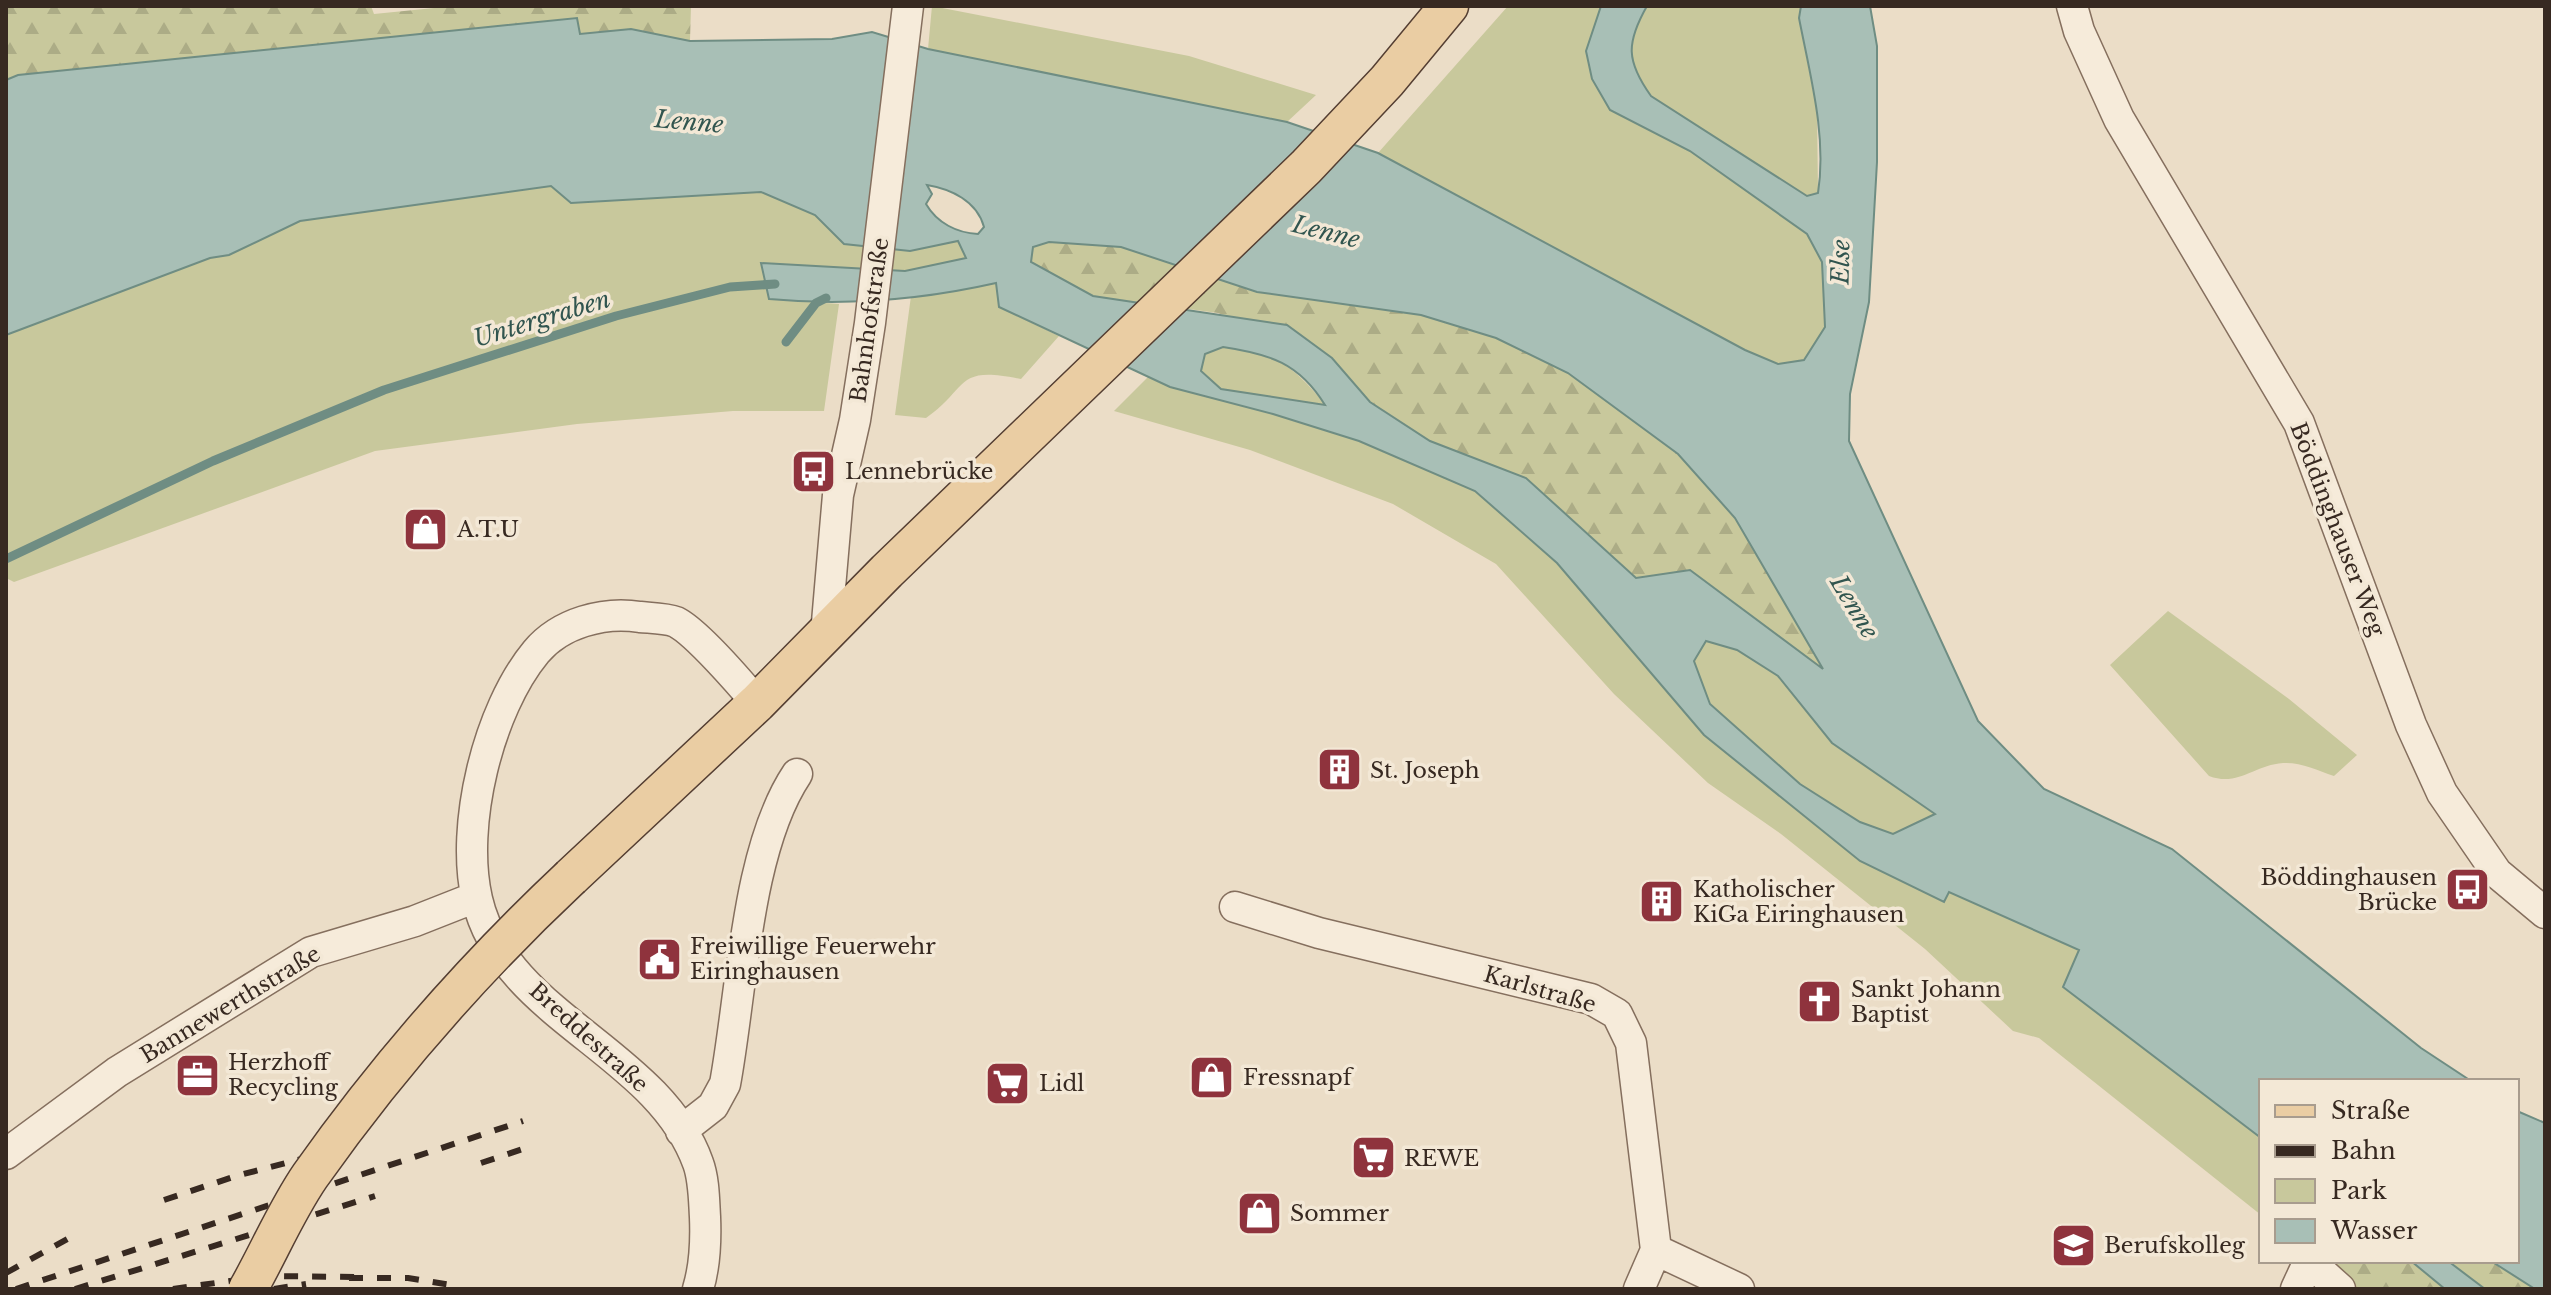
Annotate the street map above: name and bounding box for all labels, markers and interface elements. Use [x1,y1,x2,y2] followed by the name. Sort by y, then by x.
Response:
[652,104,725,139] water label: Lenne
[1288,209,1363,254] water label: Lenne
[845,236,894,404] street label: Bahnhofstraße
[1826,239,1855,286] water label: Else
[470,284,614,353] water label: Untergraben
[2284,418,2391,641] street label: Böddinghauser Weg
[790,447,838,495] bus stop icon: Lennebrücke
[845,458,993,485] place label: Lennebrücke
[402,505,450,553] shop icon: A.T.U
[456,516,519,543] place label: A.T.U
[1824,569,1885,644] water label: Lenne
[1315,746,1363,794] building icon: St. Joseph
[1370,757,1480,784] place label: St. Joseph
[2260,864,2437,916] place label: Böddinghausen Brücke
[2444,866,2492,914] bus stop icon: Böddinghausen Brücke
[1693,876,1905,928] place label: Katholischer KiGa Eiringhausen
[1638,878,1686,926] building icon: Katholischer KiGa Eiringhausen
[690,933,936,985] place label: Freiwillige Feuerwehr Eiringhausen
[635,935,683,983] public building icon: Freiwillige Feuerwehr Eiringhausen
[135,940,325,1069] street label: Bannewerthstraße
[1481,961,1599,1018] street label: Karlstraße
[1851,976,2001,1028] place label: Sankt Johann Baptist
[524,977,654,1098] street label: Breddestraße
[1796,978,1844,1026] church icon: Sankt Johann Baptist
[228,1049,339,1101] place label: Herzhoff Recycling
[173,1051,221,1099] office icon: Herzhoff Recycling
[1188,1053,1236,1101] shop icon: Fressnapf
[984,1059,1032,1107] supermarket icon: Lidl
[1243,1064,1355,1091] place label: Fressnapf
[1039,1070,1085,1097] place label: Lidl
[2259,1079,2519,1263] legend
[2331,1096,2410,1125] text: Straße
[1349,1134,1397,1182] supermarket icon: REWE
[2331,1136,2396,1165] text: Bahn
[1404,1145,1479,1172] place label: REWE
[2331,1176,2387,1205] text: Park
[1235,1189,1283,1237] shop icon: Sommer
[1290,1200,1389,1227] place label: Sommer
[2330,1216,2418,1245] text: Wasser
[2049,1221,2097,1269] school or university icon: Berufskolleg
[2104,1232,2246,1259] place label: Berufskolleg

